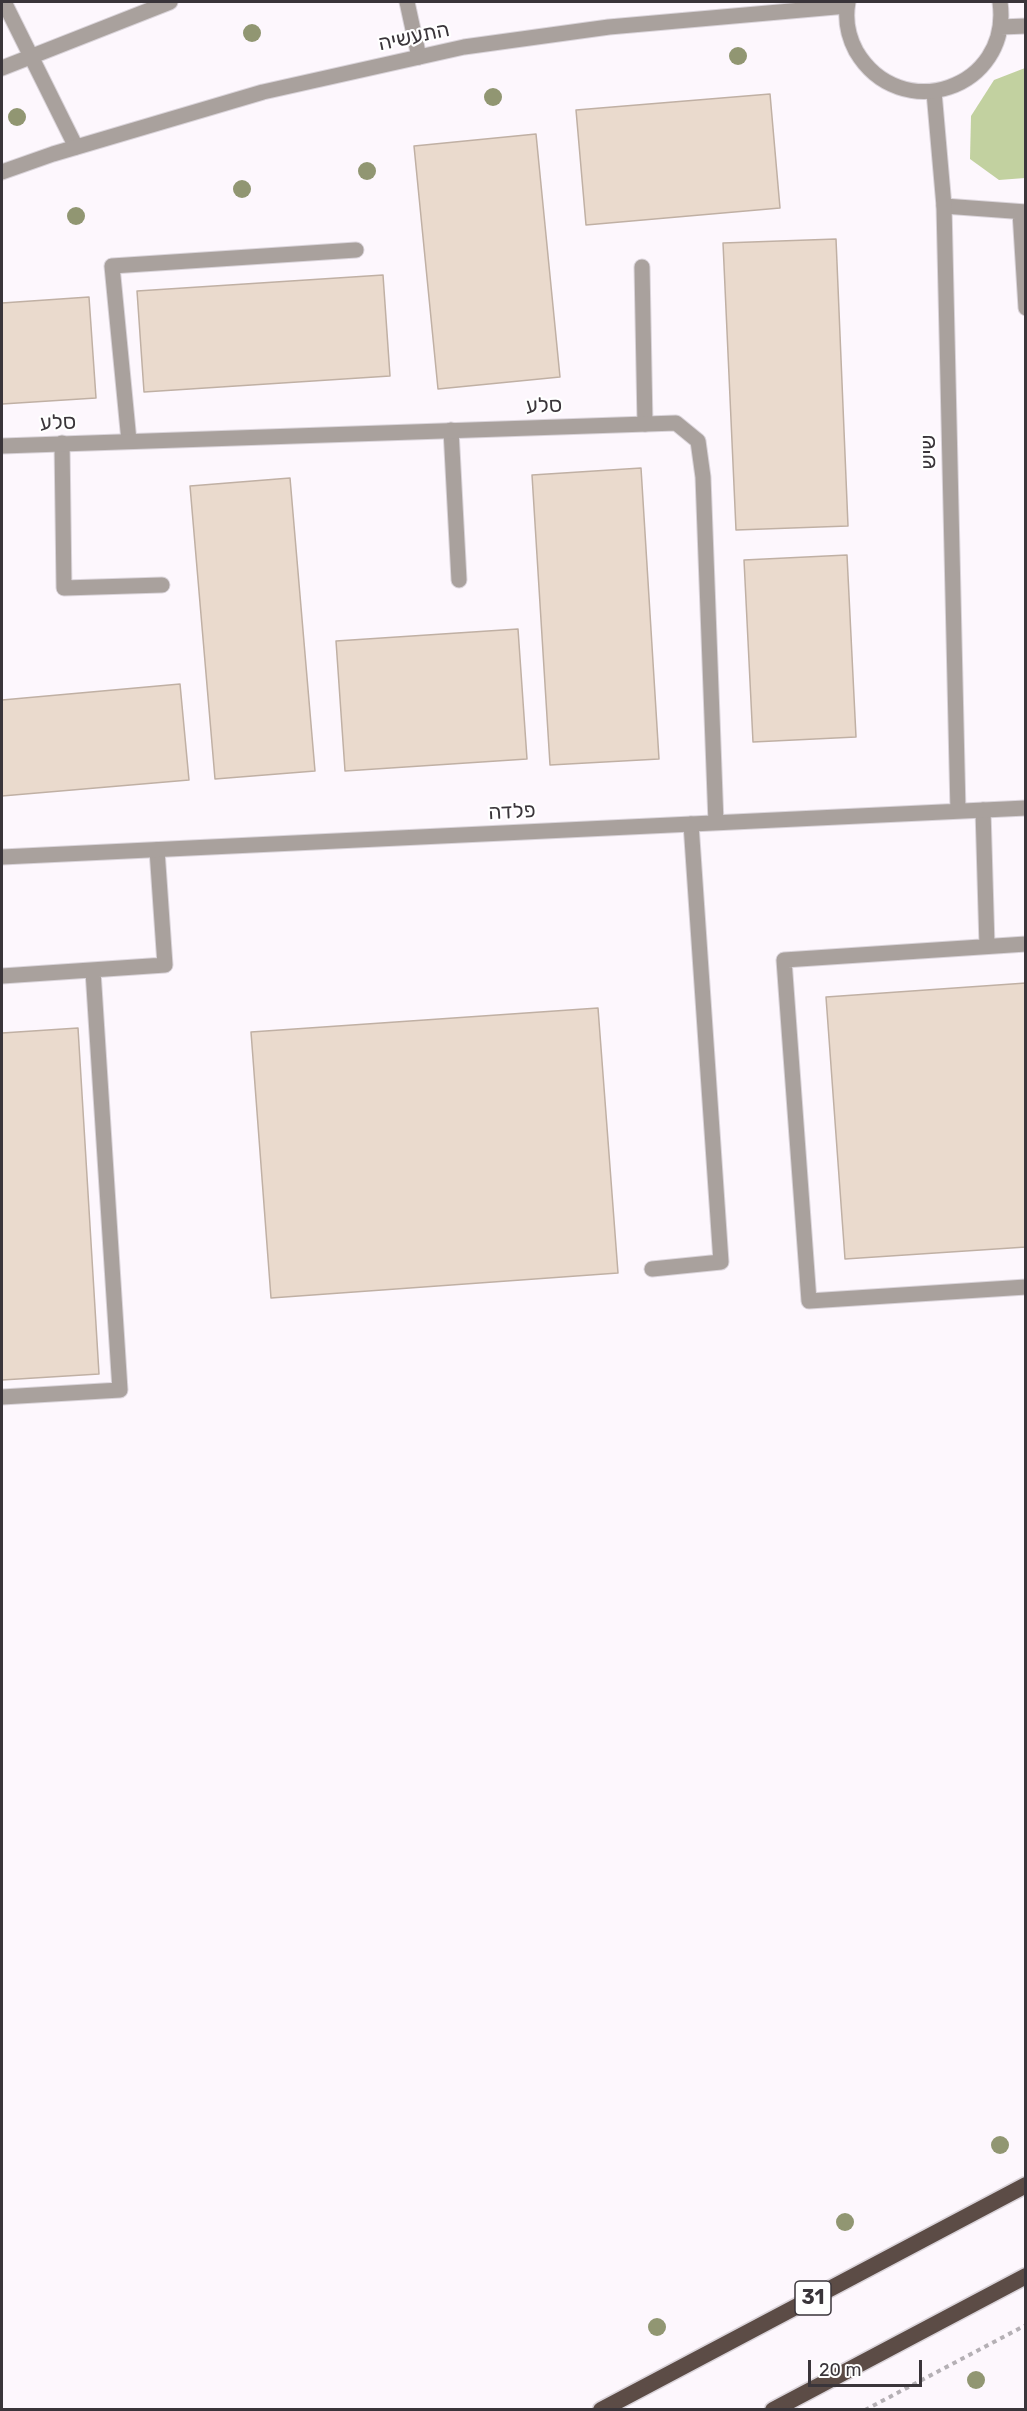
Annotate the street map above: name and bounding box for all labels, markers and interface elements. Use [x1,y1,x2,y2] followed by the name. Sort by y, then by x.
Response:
[376,17,452,57] street label: התעשיה
[525,393,563,419] street label: סלע
[39,410,77,436] street label: סלע
[916,434,942,470] street label: שיש
[488,798,536,826] street label: פלדה
[795,2281,831,2315] road number: 31
[811,2348,925,2386] scale bar
[819,2359,861,2381] text: 20 m

